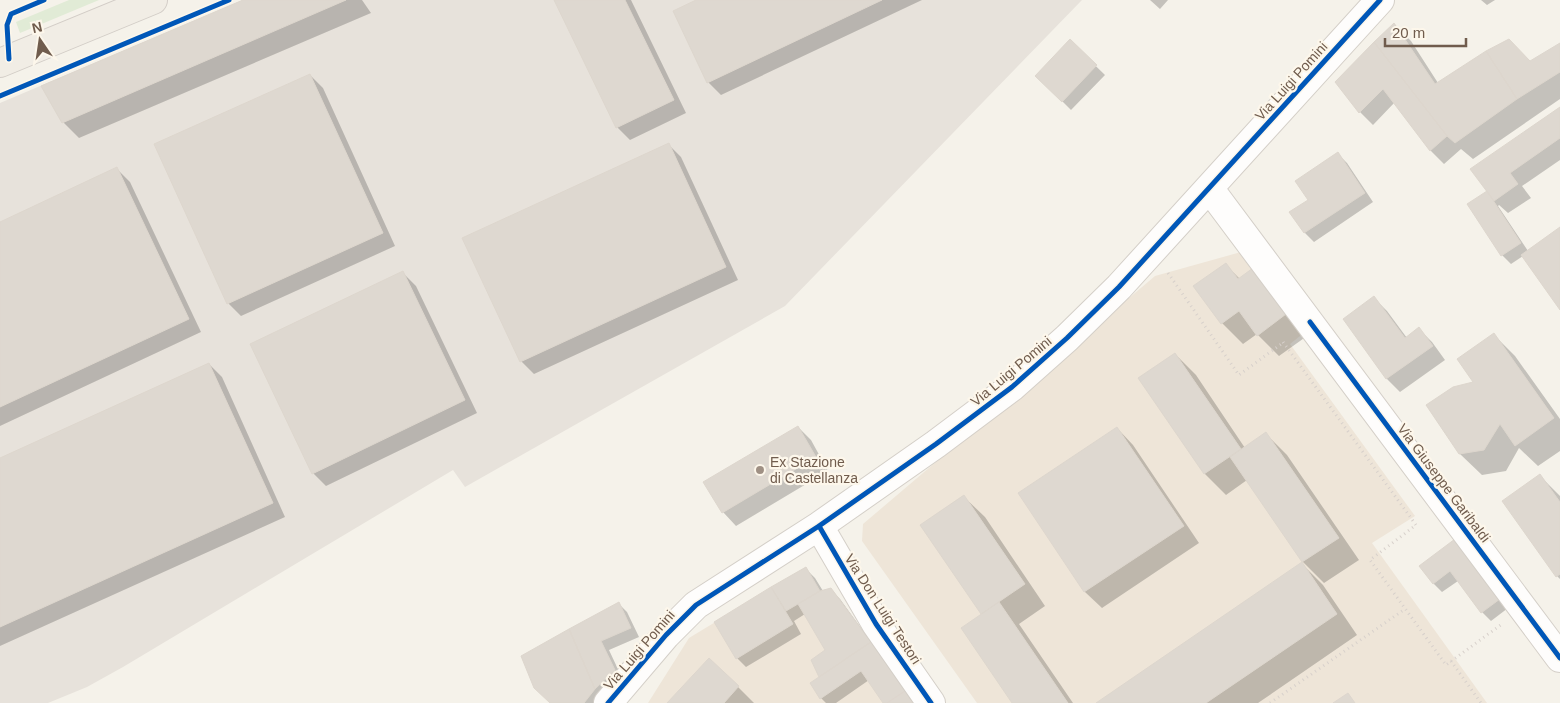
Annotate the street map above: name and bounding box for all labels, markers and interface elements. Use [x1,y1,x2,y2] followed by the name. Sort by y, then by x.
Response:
[15,15,65,65] north arrow
[1385,15,1466,47] scale bar
[30,18,44,36] text: N
[1392,24,1425,41] text: 20 m
[1252,38,1330,124] street label: Via Luigi Pomini
[968,333,1054,409] street label: Via Luigi Pomini
[1394,421,1494,545] street label: Via Giuseppe Garibaldi
[770,454,858,486] place label: Ex Stazione di Castellanza
[754,464,766,476] marker: Ex Stazione di Castellanza
[841,551,925,667] street label: Via Don Luigi Testori
[600,607,678,693] street label: Via Luigi Pomini

